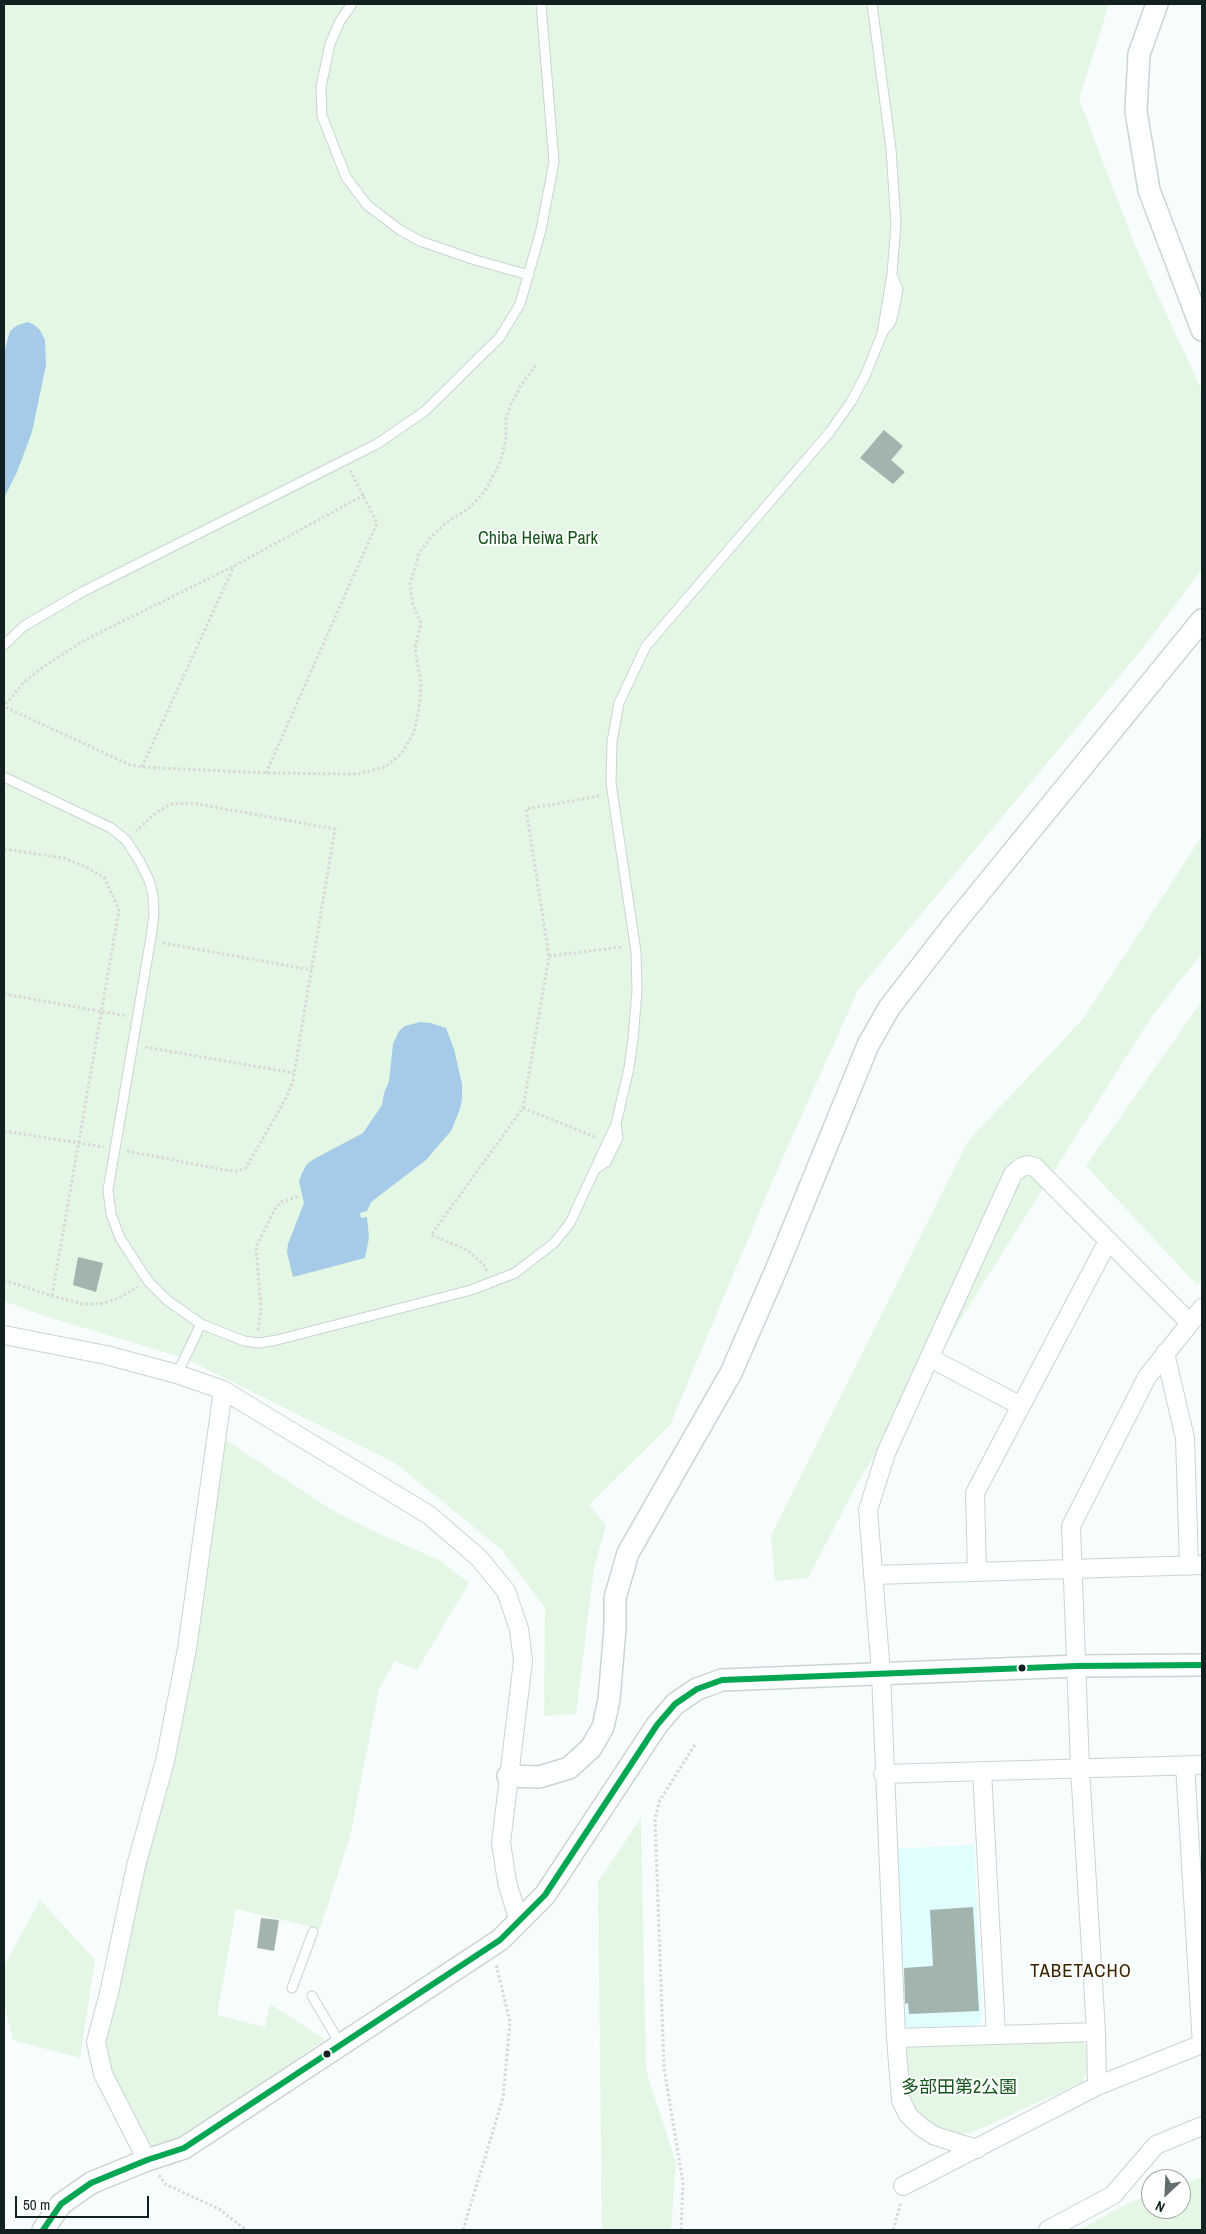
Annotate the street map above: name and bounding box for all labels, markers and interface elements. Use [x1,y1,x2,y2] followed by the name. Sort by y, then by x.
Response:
[478,528,598,550] park label: Chiba Heiwa Park
[1017,1663,1027,1673] unlabelled marker
[1029,1961,1133,1983] district label: TABETACHO
[322,2049,332,2059] unlabelled marker
[901,2077,1017,2099] park label: 多部田第2公園
[1141,2169,1191,2219] north arrow
[18,2186,151,2218] scale bar
[23,2194,50,2215] text: 50 m
[1153,2197,1168,2217] text: N

